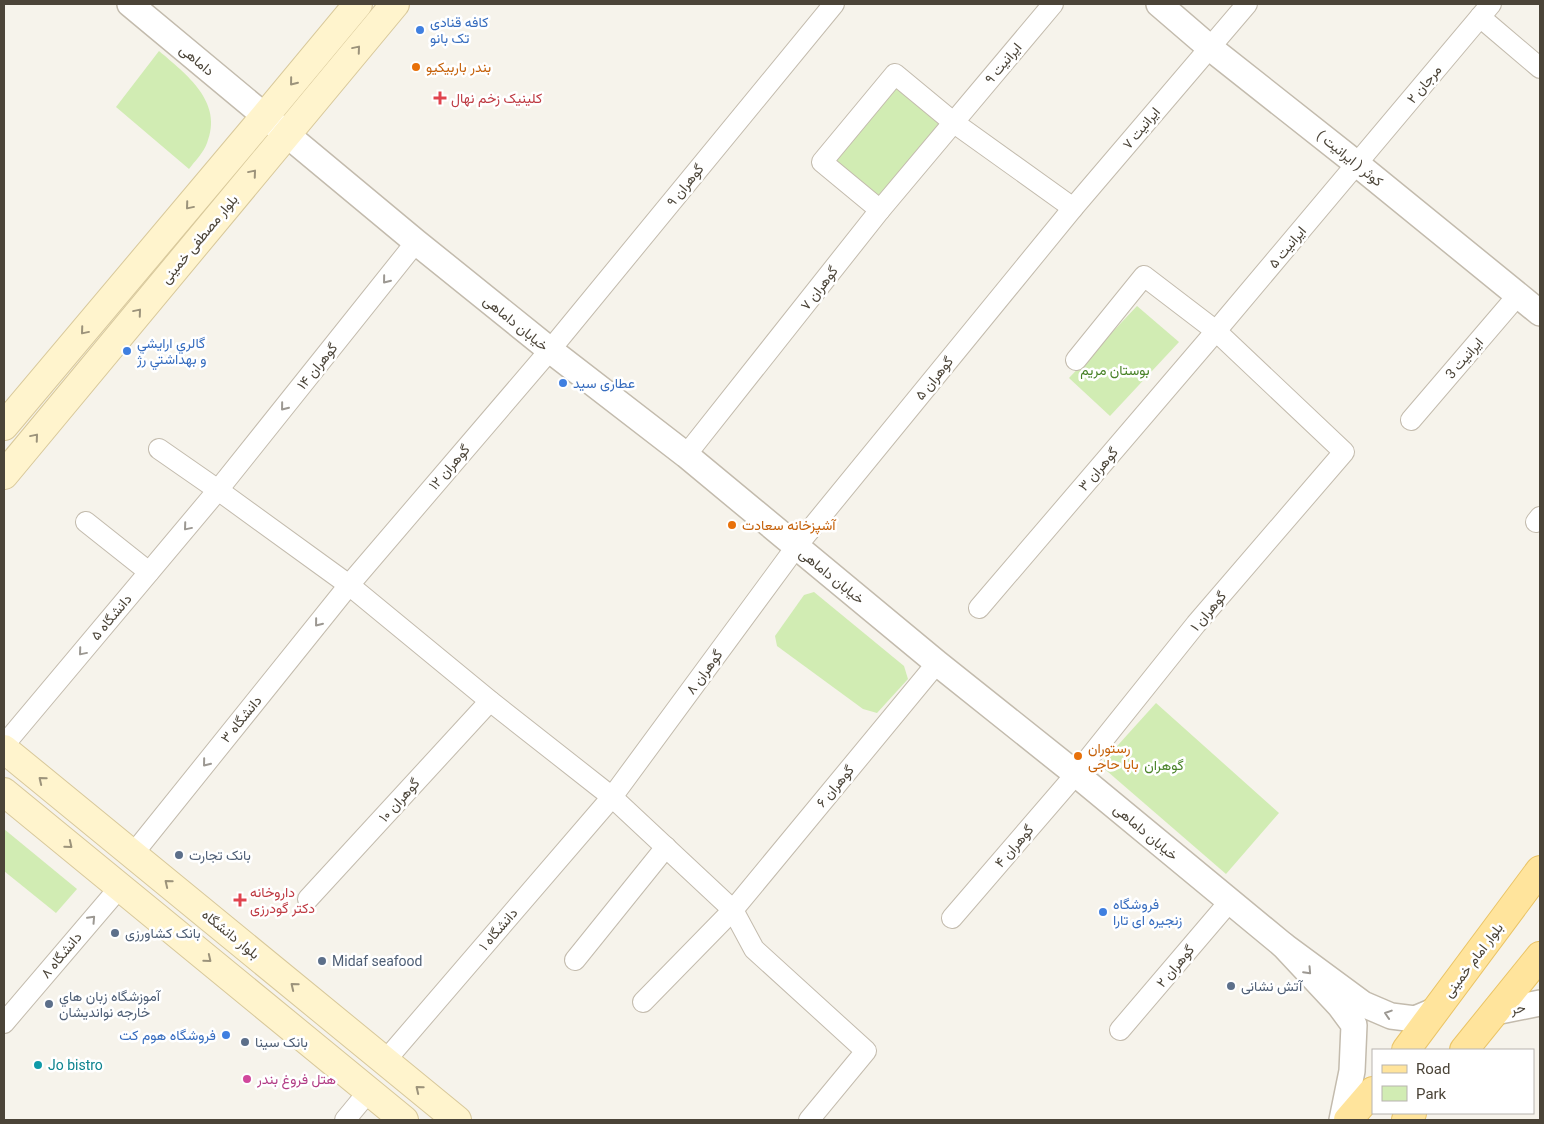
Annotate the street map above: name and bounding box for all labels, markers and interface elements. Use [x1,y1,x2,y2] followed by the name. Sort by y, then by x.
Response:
[430,14,488,47] place label: کافه قنادی تک بانو
[414,24,426,36] marker: کافه قنادی تک بانو
[981,39,1025,87] street label: ایرانیت ۹
[176,41,218,80] street label: داماهی
[351,45,360,54] one-way arrow
[426,59,491,76] place label: بندر باربیکیو
[410,61,422,73] marker: بندر باربیکیو
[1403,62,1445,107] street label: مرجان ۲
[291,76,299,85] one-way arrow
[451,90,542,108] place label: کلینیک زخم نهال
[433,91,447,105] marker: کلینیک زخم نهال
[1119,104,1164,153] street label: ایرانیت ۷
[1313,127,1386,190] street label: کوثر ( ایرانیت )
[663,161,708,210] street label: گوهران ۹
[248,170,257,179] one-way arrow
[157,191,242,287] street label: بلوار مصطفی خمینی
[186,201,195,210] one-way arrow
[1265,223,1310,272] street label: ایرانیت ۵
[797,263,842,314] street label: گوهران ۷
[382,275,391,284] one-way arrow
[480,292,552,355] street label: خیابان داماهی
[133,309,141,318] one-way arrow
[81,325,90,334] one-way arrow
[1442,334,1487,382] street label: ایرانیت 3
[136,335,206,371] place label: گالري ارايشي و بهداشتي رژ
[294,340,341,393] street label: گوهران ۱۴
[121,345,133,357] marker: گالري ارايشي و بهداشتي رژ
[912,353,957,404] street label: گوهران ۵
[1080,362,1150,379] park label: بوستان مریم
[573,375,635,392] place label: عطاری سید
[557,377,569,389] marker: عطاری سید
[282,401,290,410] one-way arrow
[29,434,38,443] one-way arrow
[425,441,474,493] street label: گوهران ۱۲
[1075,444,1122,495] street label: گوهران ۳
[742,517,837,535] place label: آشپزخانه سعادت
[726,519,738,531] marker: آشپزخانه سعادت
[184,521,193,530] one-way arrow
[796,545,868,608] street label: خیابان داماهی
[1187,588,1230,635] street label: گوهران ۱
[87,591,135,643] street label: دانشگاه ۵
[316,617,324,626] one-way arrow
[79,646,88,655] one-way arrow
[683,647,726,698] street label: گوهران ۸
[217,692,265,746] street label: دانشگاه ۳
[1088,740,1139,773] place label: رستوران بابا حاجی
[1072,750,1084,762] marker: رستوران بابا حاجی
[203,757,211,766] one-way arrow
[1144,757,1184,774] park label: گوهران
[813,762,858,811] street label: گوهران ۶
[375,775,423,826] street label: گوهران ۱۰
[39,778,48,786] one-way arrow
[1110,801,1181,864] street label: خیابان داماهی
[991,822,1037,871] street label: گوهران ۴
[63,839,72,848] one-way arrow
[189,847,251,864] place label: بانک تجارت
[173,849,185,861] marker: بانک تجارت
[165,881,174,889] one-way arrow
[250,884,315,917] place label: داروخانه دکتر گودرزی
[234,894,246,906] marker: داروخانه دکتر گودرزی
[1113,896,1182,929] place label: فروشگاه زنجیره ای تارا
[475,904,521,953] street label: دانشگاه ۱
[198,906,263,963] street label: بلوار دانشگاه
[1097,906,1109,918] marker: فروشگاه زنجیره ای تارا
[86,916,95,925] one-way arrow
[1440,920,1507,1001] street label: بلوار امام خمینی
[125,925,201,942] place label: بانک کشاورزی
[109,927,121,939] marker: بانک کشاورزی
[37,929,85,981] street label: دانشگاه ۸
[1153,942,1198,991] street label: گوهران ۲
[202,953,211,962] one-way arrow
[332,953,422,969] place label: Midaf seafood
[316,955,328,967] marker: Midaf seafood
[1302,966,1311,975] one-way arrow
[1241,978,1304,995] place label: آتش نشانی
[1225,980,1237,992] marker: آتش نشانی
[290,983,299,992] one-way arrow
[59,988,162,1021] place label: آموزشگاه زبان هاي خارجه نوانديشان
[43,998,55,1010] marker: آموزشگاه زبان هاي خارجه نوانديشان
[1508,999,1527,1018] street label: حر
[1384,1010,1393,1020] one-way arrow
[119,1027,216,1044] place label: فروشگاه هوم کت
[220,1029,232,1041] marker: فروشگاه هوم کت
[255,1034,308,1051] place label: بانک سینا
[239,1036,251,1048] marker: بانک سینا
[1372,1049,1534,1114] legend
[48,1057,103,1073] place label: Jo bistro
[32,1059,44,1071] marker: Jo bistro
[1416,1060,1450,1078] text: Road
[256,1071,336,1090] place label: هتل فروغ بندر
[241,1073,253,1085] marker: هتل فروغ بندر
[1416,1085,1447,1103] text: Park
[416,1086,425,1095] one-way arrow

